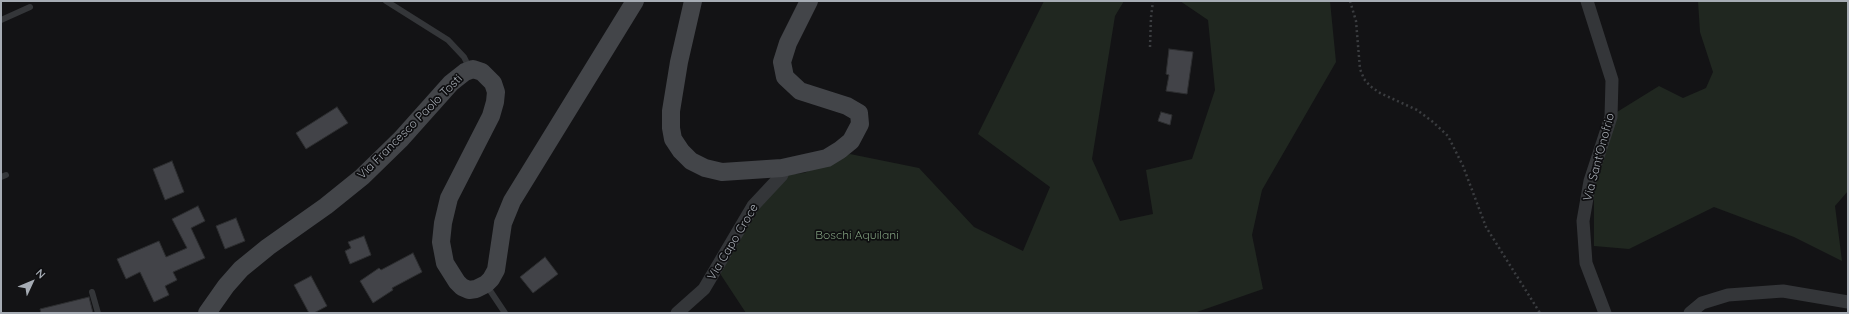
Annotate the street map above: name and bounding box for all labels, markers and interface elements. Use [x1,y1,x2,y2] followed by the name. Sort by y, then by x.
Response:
[355,72,465,182] street label: Via Francesco Paolo Tosti
[1580,111,1618,203] street label: Via Sant'Onofrio
[705,201,761,283] street label: Via Capo Croce
[815,228,899,242] park label: Boschi Aquilani
[12,262,52,302] north arrow
[33,266,48,281] text: N

